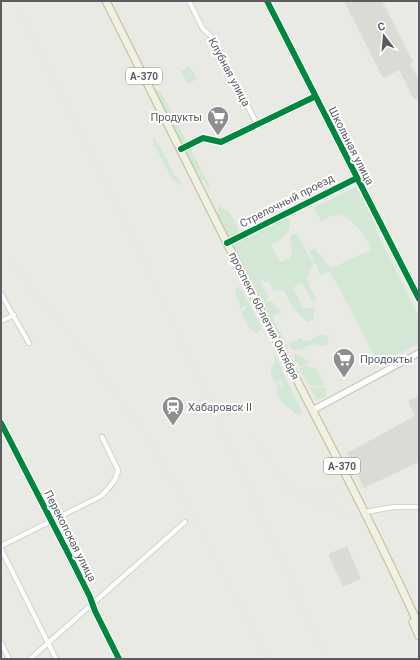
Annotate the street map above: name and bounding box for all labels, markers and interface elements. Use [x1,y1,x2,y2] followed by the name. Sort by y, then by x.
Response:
[364,16,404,56] north arrow
[376,20,387,34] text: С
[205,35,253,109] street label: Клубная улица
[126,68,162,84] road number: А-370
[205,104,231,137] supermarket icon: Продукты
[326,105,376,187] street label: Школьная улица
[150,111,202,124] place label: Продукты
[238,171,337,230] street label: Стрелочный проезд
[226,250,302,382] street label: проспект 60-летия Октября
[331,346,357,379] supermarket icon: Продокты
[360,353,413,366] place label: Продокты
[160,394,186,427] station icon: Хабаровск II
[188,401,252,414] place label: Хабаровск II
[324,458,360,474] road number: А-370
[41,488,99,584] street label: Перекопская улица

